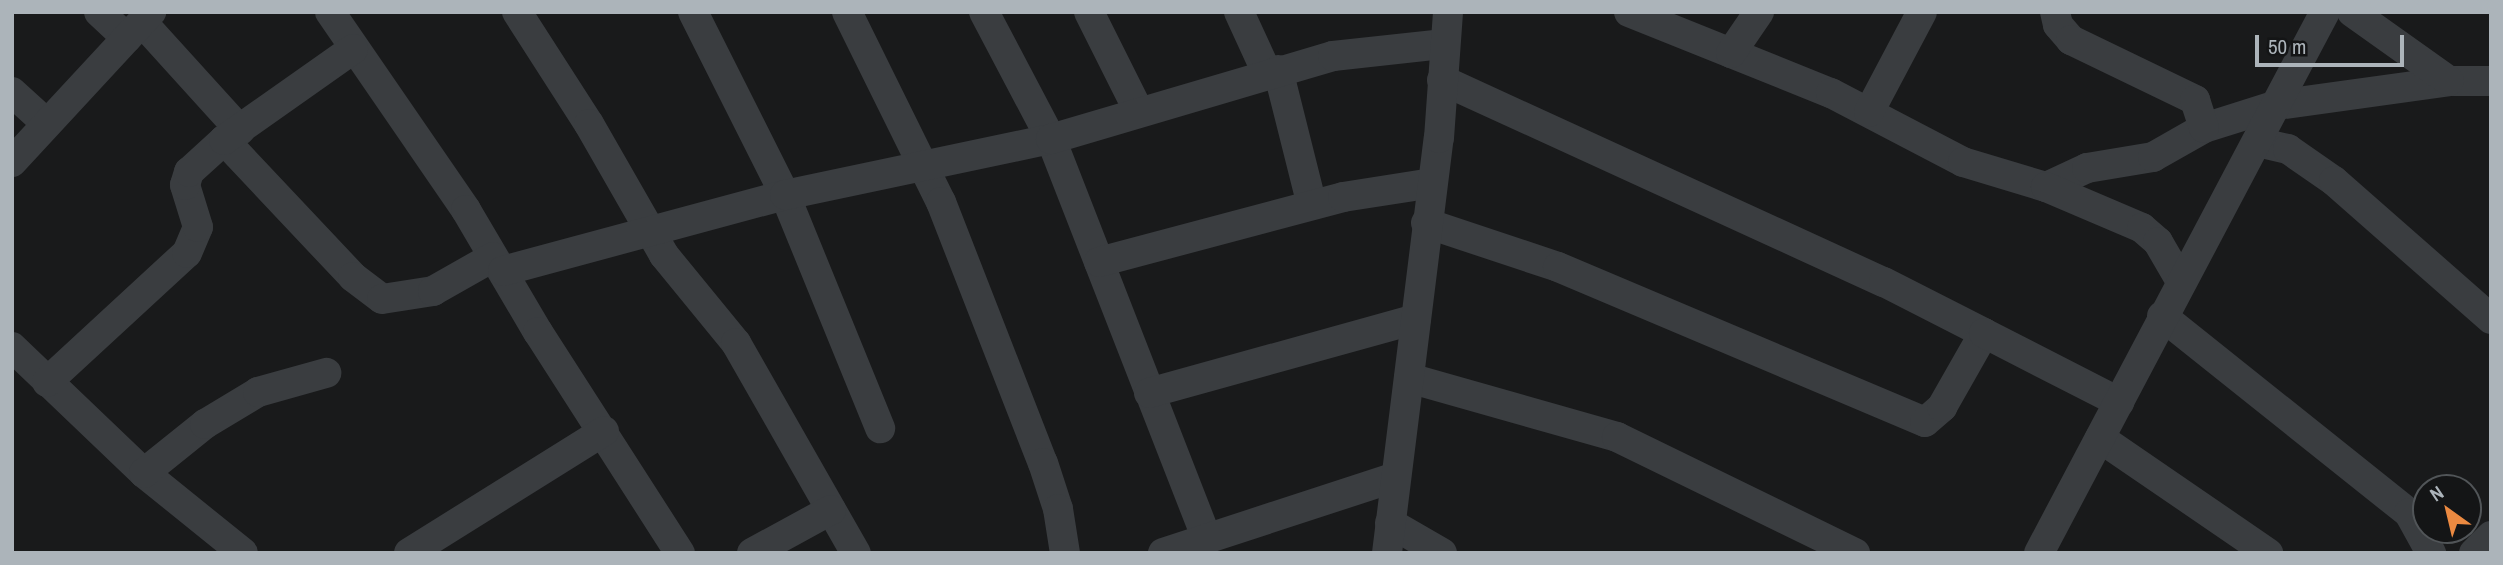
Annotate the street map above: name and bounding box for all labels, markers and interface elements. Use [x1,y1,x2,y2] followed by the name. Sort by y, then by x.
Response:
[2258,21,2407,65] scale bar
[2268,32,2306,61] text: 50 m
[2412,474,2482,544] north arrow
[2424,479,2448,507] text: N

